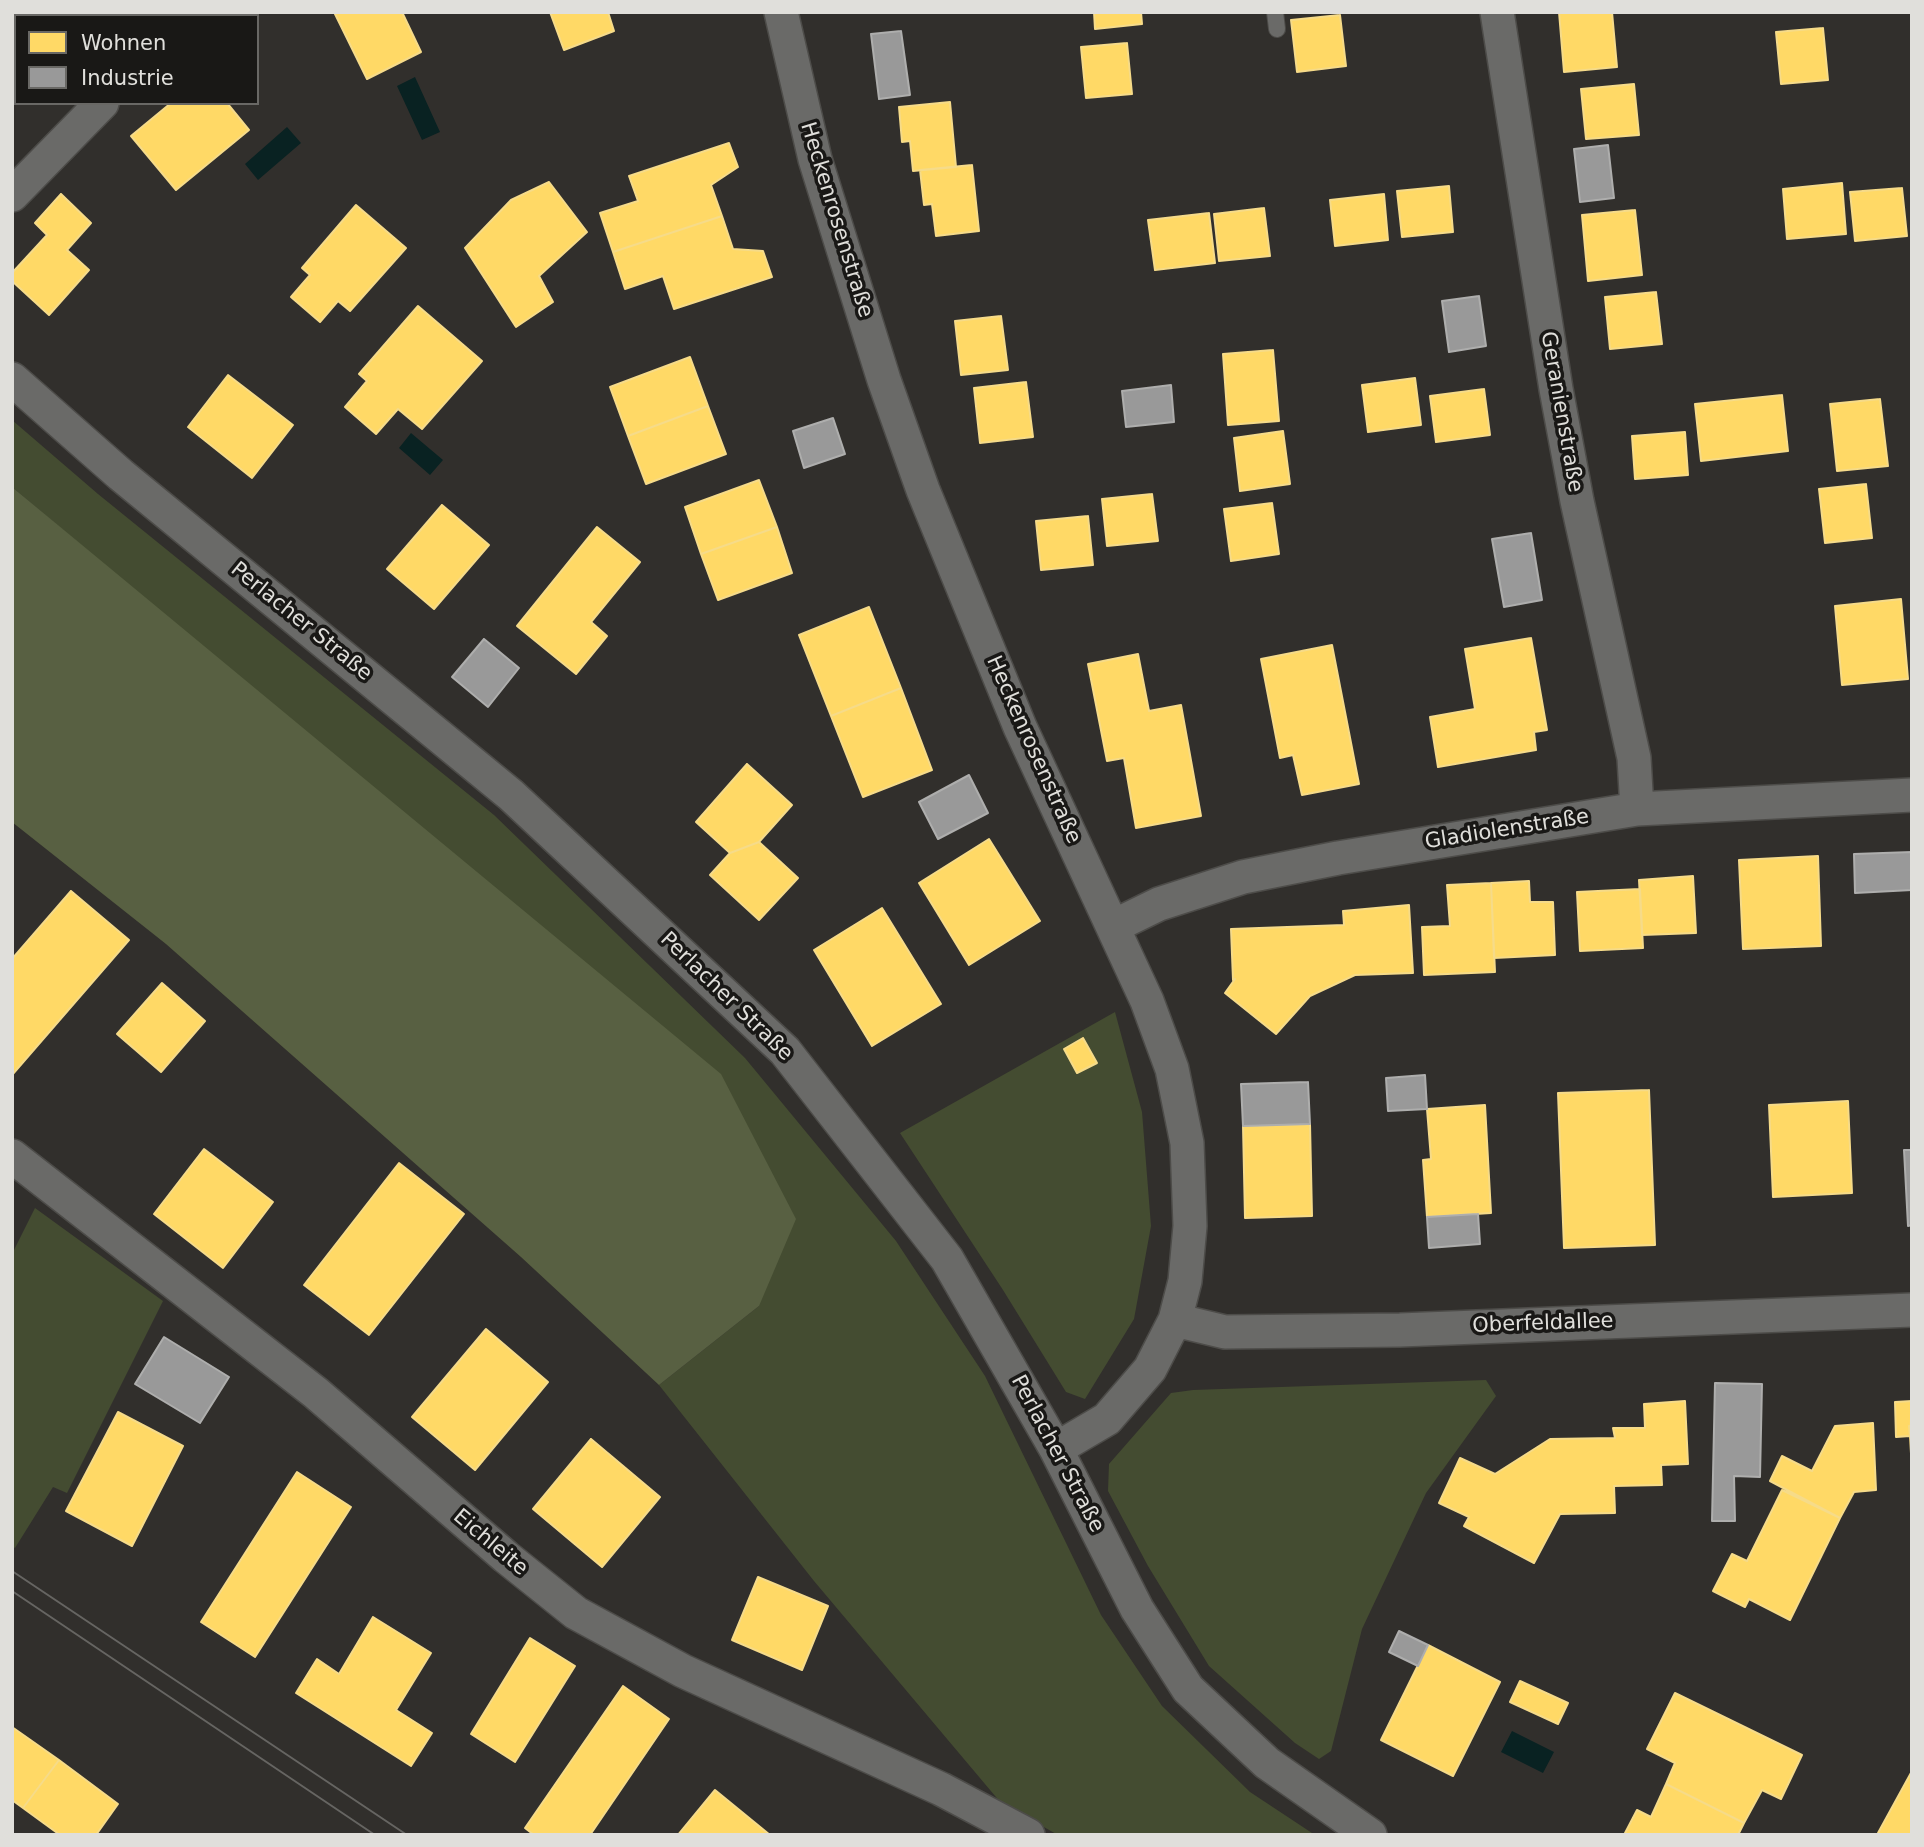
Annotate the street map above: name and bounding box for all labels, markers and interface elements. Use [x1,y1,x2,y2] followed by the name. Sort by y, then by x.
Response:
[14,14,259,105] legend
[81,31,166,55] text: Wohnen
[81,66,174,90] text: Industrie
[794,119,878,321] street label: Heckenrosenstraße
[1534,330,1588,494] street label: Geranienstraße
[225,557,377,687] street label: Perlacher Straße
[980,652,1086,848] street label: Heckenrosenstraße
[1423,805,1591,855] street label: Gladiolenstraße
[654,927,798,1067] street label: Perlacher Straße
[1472,1309,1614,1339] street label: Oberfeldallee
[1005,1371,1109,1537] street label: Perlacher Straße
[448,1505,532,1581] street label: Eichleite

